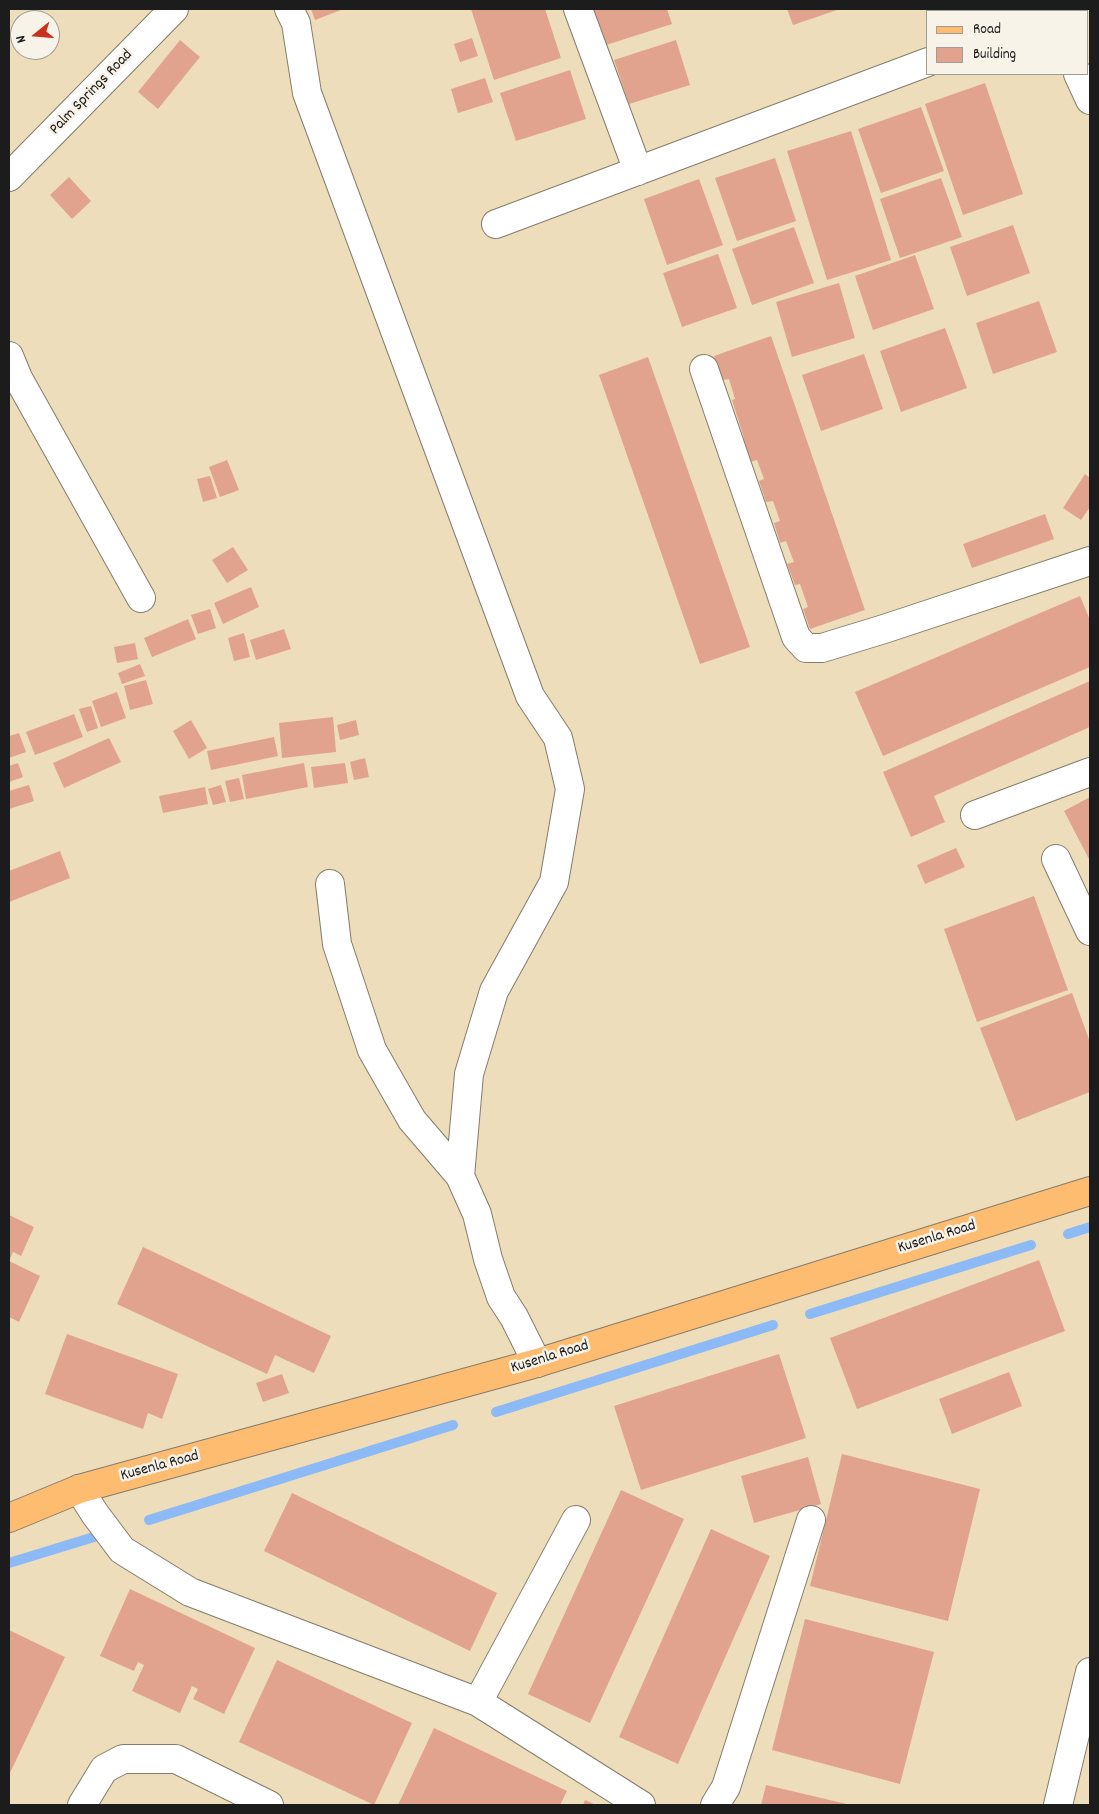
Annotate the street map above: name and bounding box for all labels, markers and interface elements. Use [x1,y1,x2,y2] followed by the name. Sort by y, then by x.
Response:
[10,10,60,60] north arrow
[926,10,1089,75] legend
[973,19,1001,41] text: Road
[11,33,32,45] text: N
[973,44,1016,66] text: Building
[46,46,138,140] street label: Palm Springs Road
[896,1217,978,1259] street label: Kusenla Road
[509,1337,591,1379] street label: Kusenla Road
[119,1447,201,1487] street label: Kusenla Road

